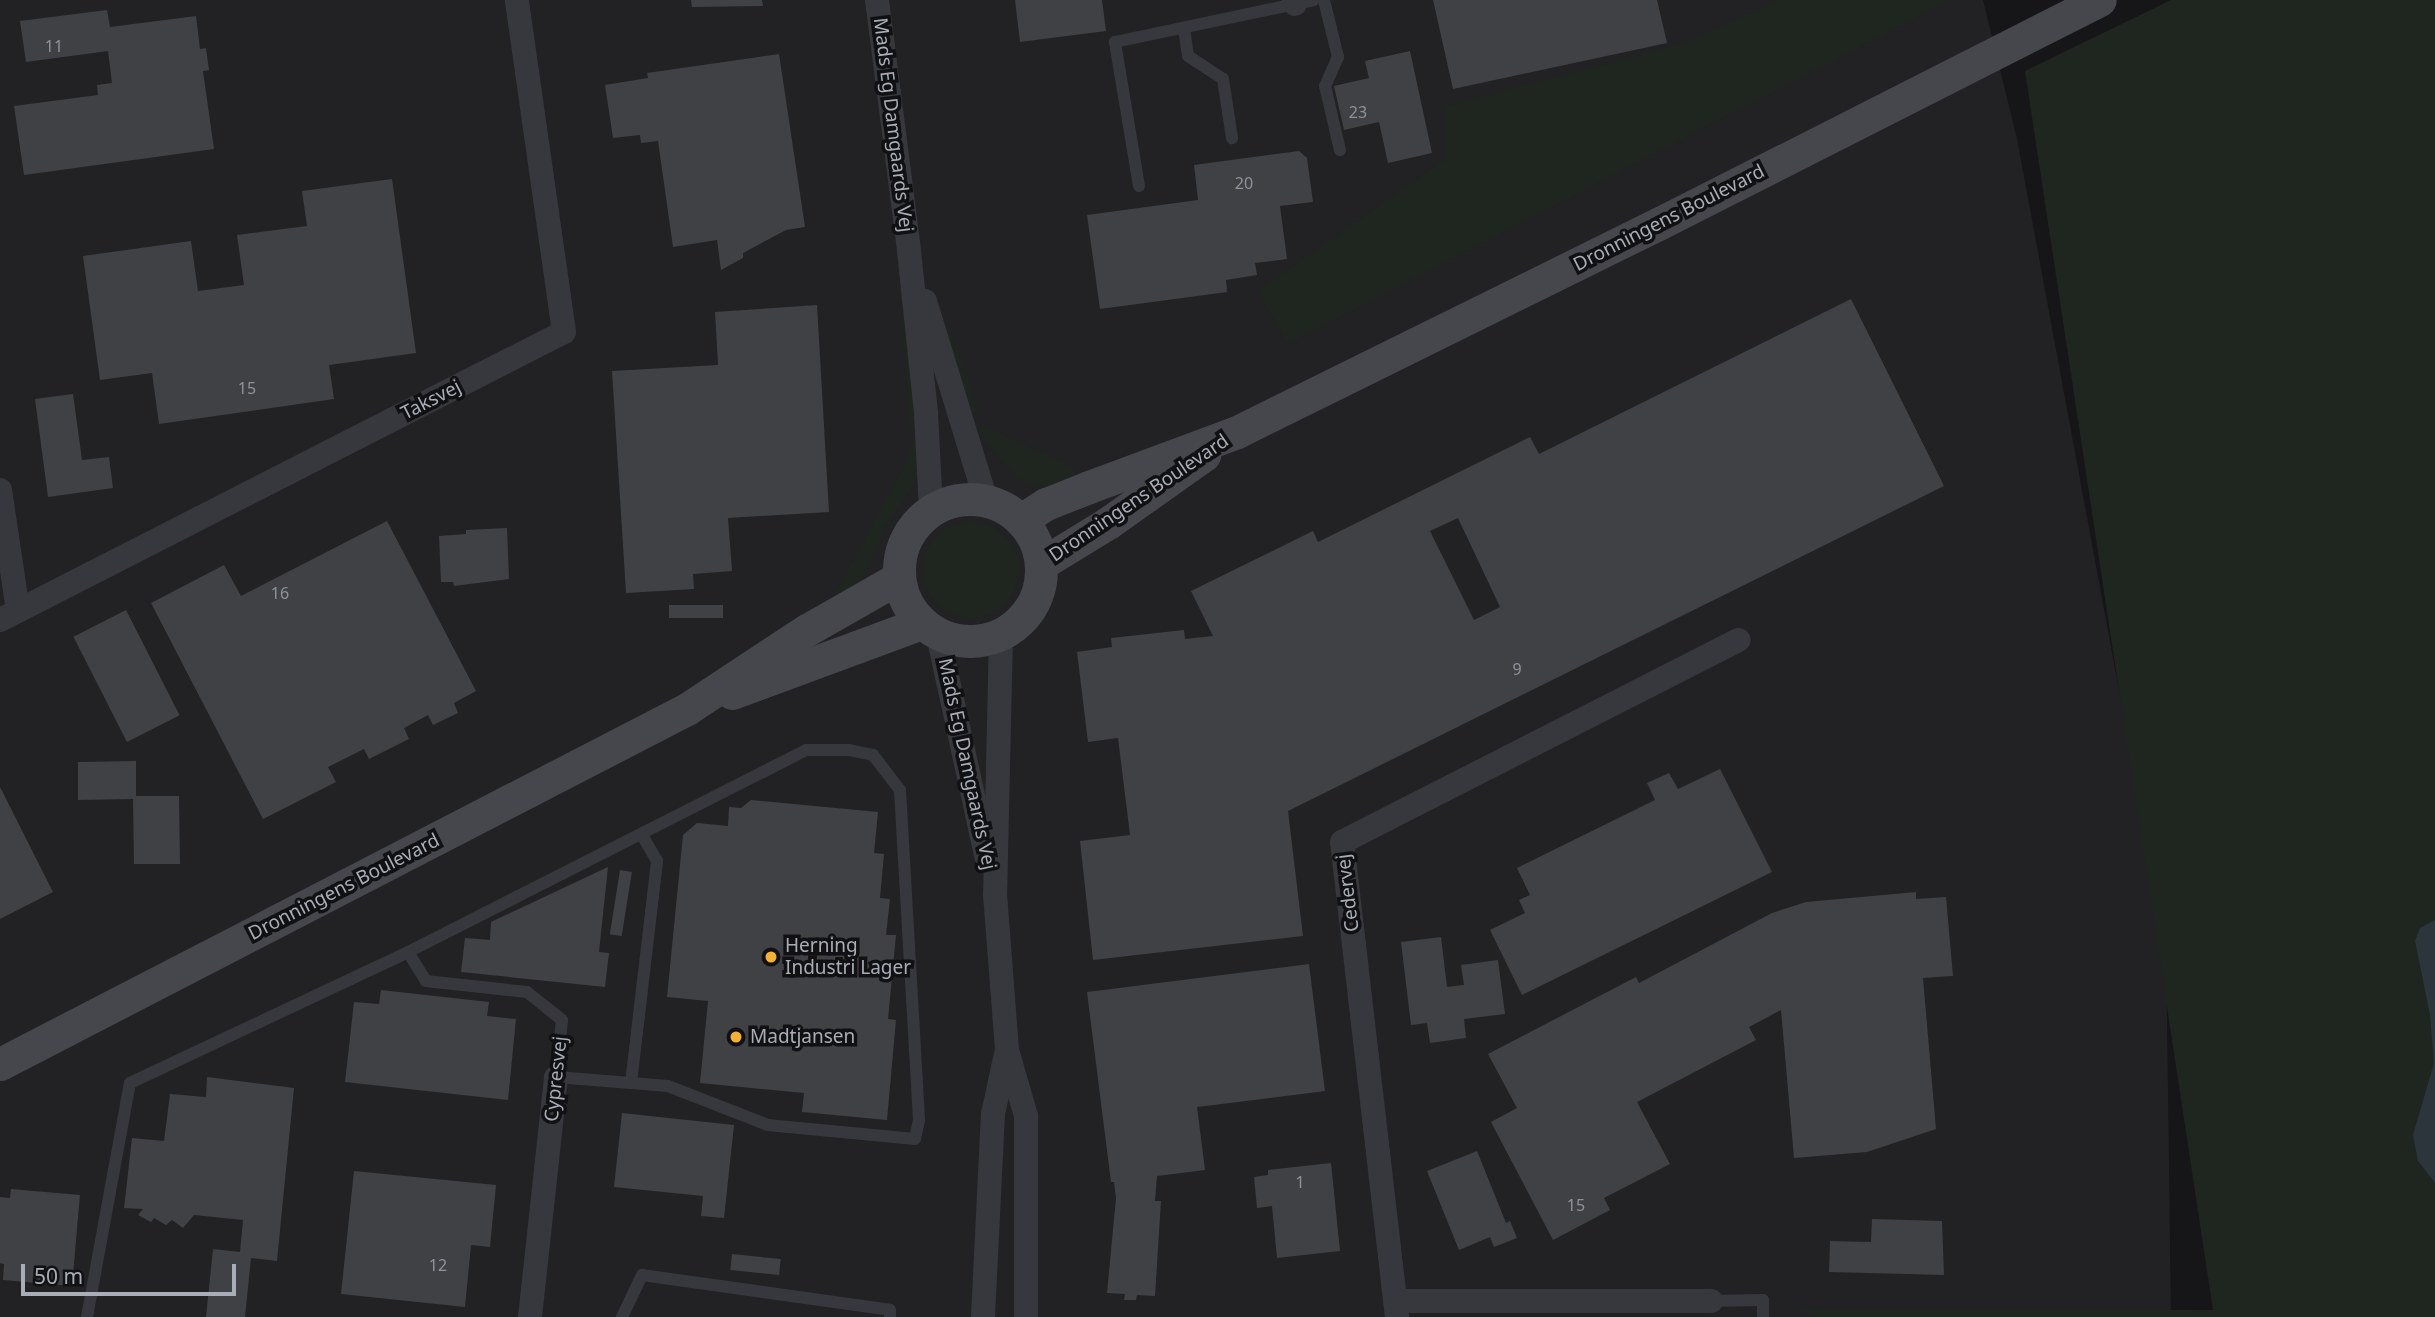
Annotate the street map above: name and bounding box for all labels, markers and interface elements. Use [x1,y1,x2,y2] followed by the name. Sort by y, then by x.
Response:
[869,16,917,234] street label: Mads Eg Damgaards Vej
[45,36,63,56] house number: 11
[1349,102,1367,122] house number: 23
[1570,160,1768,276] street label: Dronningens Boulevard
[1235,173,1253,193] house number: 20
[397,375,465,425] street label: Taksvej
[238,378,256,398] house number: 15
[1045,429,1233,567] street label: Dronningens Boulevard
[271,583,289,603] house number: 16
[933,656,1001,872] street label: Mads Eg Damgaards Vej
[1512,659,1522,679] house number: 9
[245,829,443,945] street label: Dronningens Boulevard
[1332,853,1364,933] street label: Cedervej
[785,935,911,979] place label: Herning Industri Lager
[763,949,779,965] marker: Herning Industri Lager
[750,1026,855,1048] place label: Madtjansen
[728,1029,744,1045] marker: Madtjansen
[540,1035,572,1123] street label: Cypresvej
[1295,1172,1305,1192] house number: 1
[1567,1195,1585,1215] house number: 15
[24,1250,240,1294] scale bar
[429,1255,447,1275] house number: 12
[34,1262,83,1290] text: 50 m

